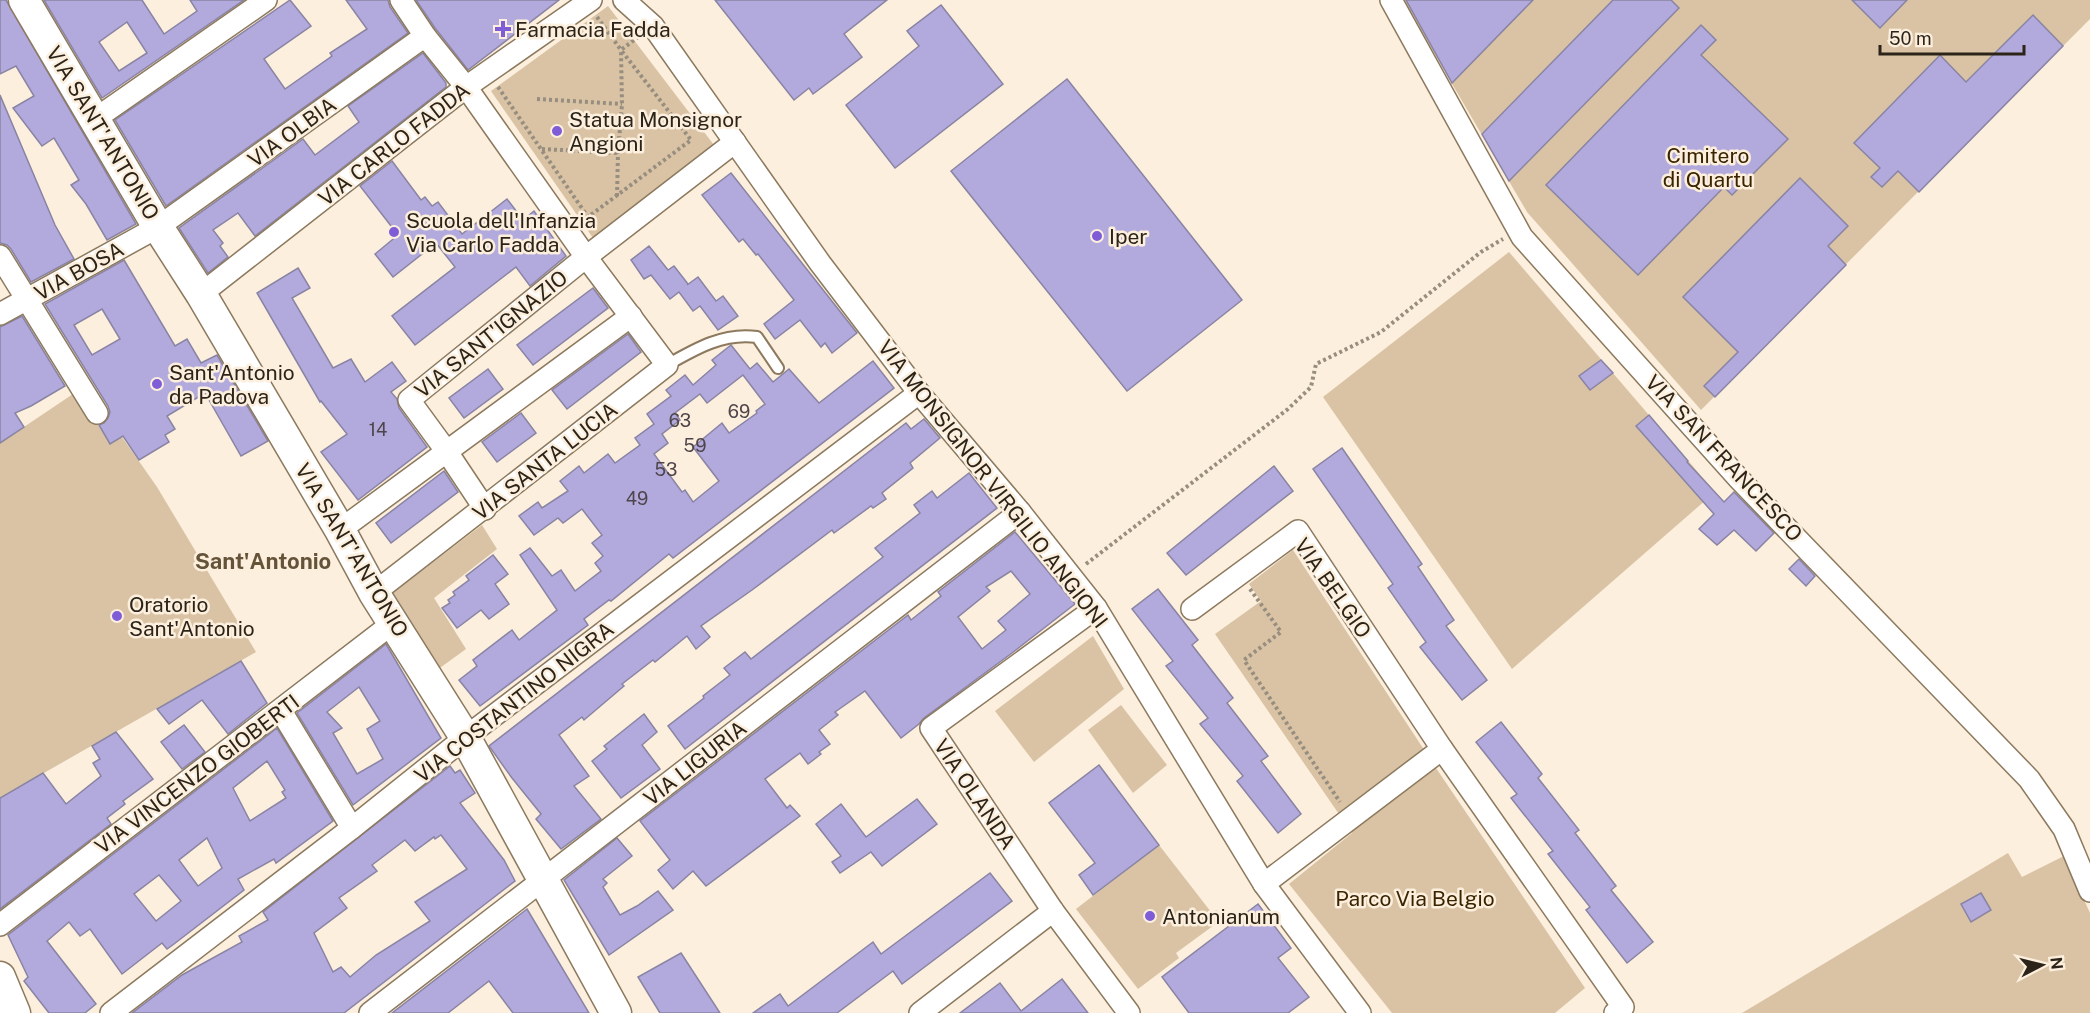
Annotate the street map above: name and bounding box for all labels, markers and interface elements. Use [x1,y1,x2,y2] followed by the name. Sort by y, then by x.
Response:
[515,17,671,42] place label: Farmacia Fadda
[1880,18,2024,56] scale bar
[496,22,510,36] marker: Farmacia Fadda
[1889,28,1932,49] text: 50 m
[41,42,165,224] street label: VIA SANT'ANTONIO
[313,77,475,211] street label: VIA CARLO FADDA
[243,92,341,172] street label: VIA OLBIA
[569,107,742,156] place label: Statua Monsignor Angioni
[550,124,564,138] marker: Statua Monsignor Angioni
[1663,143,1753,192] park label: Cimitero di Quartu
[406,208,596,257] place label: Scuola dell'Infanzia Via Carlo Fadda
[1109,224,1148,249] place label: Iper
[387,225,401,239] marker: Scuola dell'Infanzia Via Carlo Fadda
[1090,229,1104,243] marker: Iper
[30,236,128,306] street label: VIA BOSA
[410,265,572,403] street label: VIA SANT'IGNAZIO
[873,335,1113,633] street label: VIA MONSIGNOR VIRGILIO ANGIONI
[169,360,295,409] place label: Sant'Antonio da Padova
[1640,370,1808,546] street label: VIA SAN FRANCESCO
[150,377,164,391] marker: Sant'Antonio da Padova
[468,397,622,525] street label: VIA SANTA LUCIA
[728,401,750,422] house number: 69
[669,410,691,431] house number: 63
[369,419,387,440] house number: 14
[684,435,706,456] house number: 59
[290,459,414,641] street label: VIA SANT'ANTONIO
[655,459,677,480] house number: 53
[626,488,648,509] house number: 49
[1290,533,1376,643] street label: VIA BELGIO
[195,548,331,574] district label: Sant'Antonio
[129,592,255,641] place label: Oratorio Sant'Antonio
[110,609,124,623] marker: Oratorio Sant'Antonio
[409,616,619,788] street label: VIA COSTANTINO NIGRA
[90,689,304,859] street label: VIA VINCENZO GIOBERTI
[639,715,751,811] street label: VIA LIGURIA
[929,734,1021,854] street label: VIA OLANDA
[1335,886,1495,911] park label: Parco Via Belgio
[1162,904,1280,929] place label: Antonianum
[1143,909,1157,923] marker: Antonianum
[2012,935,2072,995] north arrow
[2046,956,2067,971] text: N

